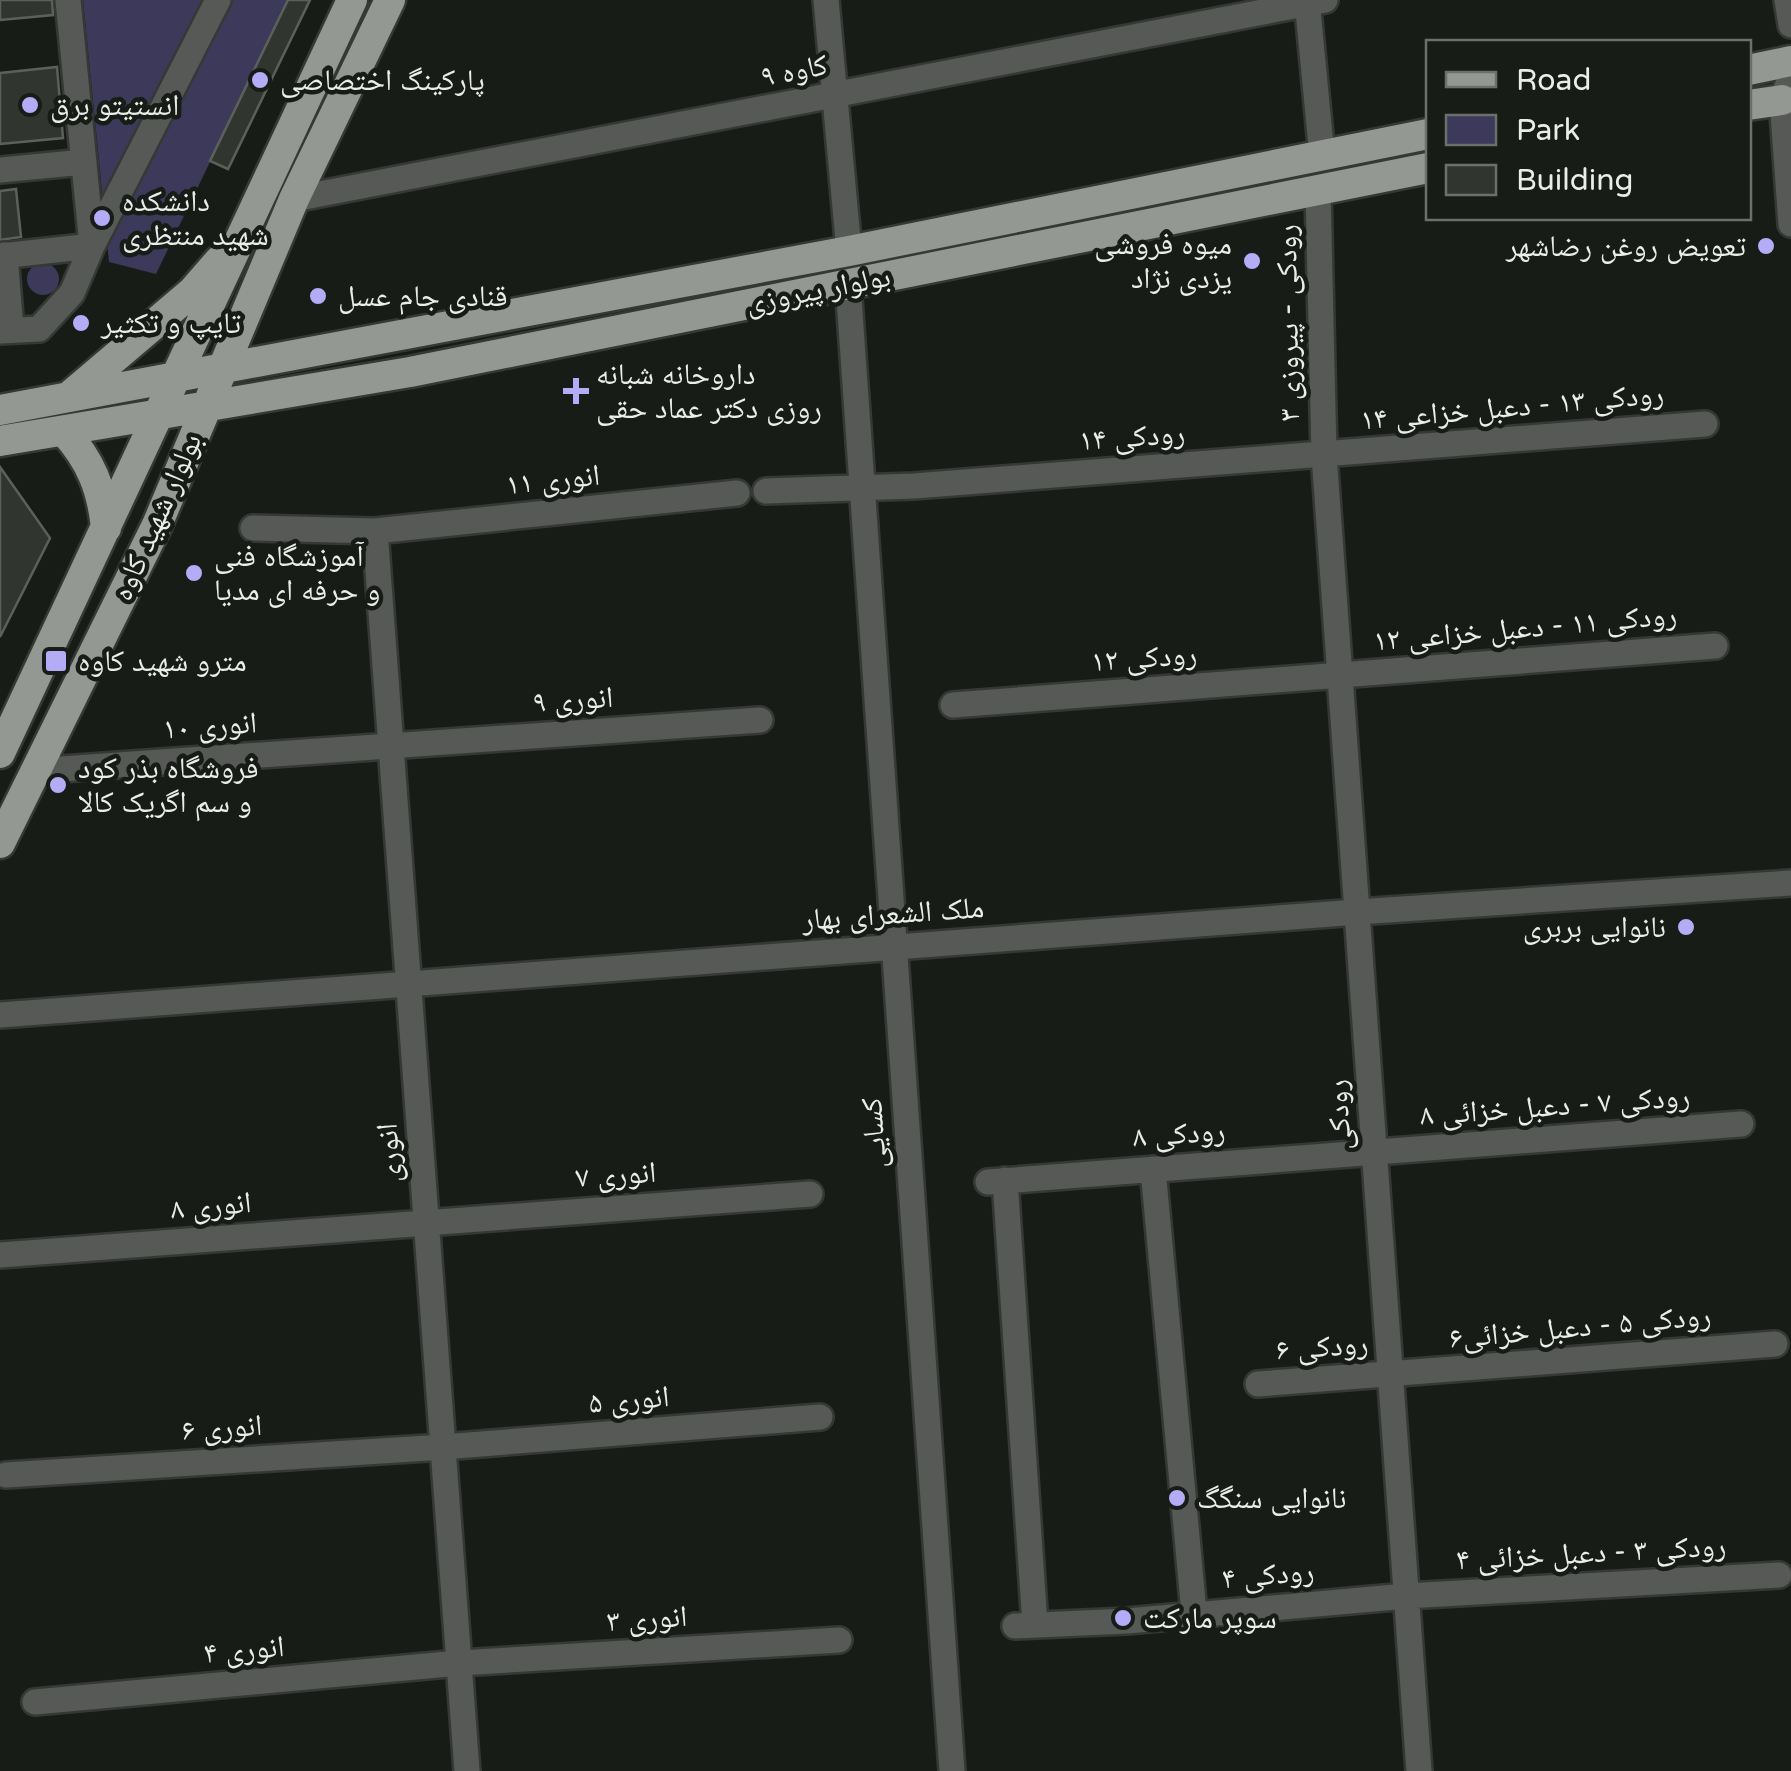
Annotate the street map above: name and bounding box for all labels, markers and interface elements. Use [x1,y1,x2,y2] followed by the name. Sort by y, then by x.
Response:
[1426,40,1751,220] legend
[757,46,831,96] street label: کاوه ۹
[280,62,485,99] place label: پارکینگ اختصاصی
[1516,62,1591,99] text: Road
[249,69,271,91] marker: پارکینگ اختصاصی
[50,87,179,124] place label: انستیتو برق
[19,94,41,116] marker: انستیتو برق
[1516,112,1580,149] text: Park
[1516,162,1633,199] text: Building
[122,183,269,254] place label: دانشکده شهید منتظری
[91,207,113,229] marker: دانشکده شهید منتظری
[1268,224,1308,422] street label: رودکی - پیروزی ۳
[1094,226,1232,297] place label: میوه فروشی یزدی نژاد
[1505,228,1746,265] place label: تعویض روغن رضاشهر
[1755,235,1777,257] marker: تعویض روغن رضاشهر
[1241,250,1263,272] marker: میوه فروشی یزدی نژاد
[743,258,893,322] street label: بولوار پیروزی
[338,278,508,315] place label: قنادی جام عسل
[307,285,329,307] marker: قنادی جام عسل
[100,305,241,342] place label: تایپ و تکثیر
[70,312,92,334] marker: تایپ و تکثیر
[596,356,822,427] place label: داروخانه شبانه روزی دکتر عماد حقی
[1359,375,1665,439] street label: رودکی ۱۳ - دعبل خزاعی ۱۴
[565,380,587,402] marker: داروخانه شبانه روزی دکتر عماد حقی
[1078,415,1186,459] street label: رودکی ۱۴
[104,427,210,607] street label: بولوار شهید کاوه
[504,457,602,503] street label: انوری ۱۱
[214,538,380,609] place label: آموزشگاه فنی و حرفه ای مدیا
[183,562,205,584] marker: آموزشگاه فنی و حرفه ای مدیا
[1372,596,1678,660] street label: رودکی ۱۱ - دعبل خزاعی ۱۲
[1090,636,1198,680] street label: رودکی ۱۲
[78,643,247,680] place label: مترو شهید کاوه
[43,648,69,674] marker: مترو شهید کاوه
[531,679,615,721] street label: انوری ۹
[162,704,258,748] street label: انوری ۱۰
[78,750,259,822] place label: فروشگاه بذر کود و سم اگریک کالا
[47,774,69,796] marker: فروشگاه بذر کود و سم اگریک کالا
[800,889,985,939] street label: ملک الشعرای بهار
[1523,909,1666,946] place label: نانوایی بربری
[1675,916,1697,938] marker: نانوایی بربری
[1318,1078,1360,1152] street label: رودکی
[1419,1078,1691,1134] street label: رودکی ۷ - دعبل خزائی ۸
[853,1096,895,1170] street label: کسایی
[1132,1112,1226,1156] street label: رودکی ۸
[368,1122,410,1184] street label: انوری
[574,1154,658,1196] street label: انوری ۷
[169,1184,253,1228] street label: انوری ۸
[1447,1297,1713,1357] street label: رودکی ۵ - دعبل خزائی۶
[1275,1325,1369,1369] street label: رودکی ۶
[587,1378,671,1422] street label: انوری ۵
[180,1407,264,1449] street label: انوری ۶
[1197,1480,1347,1517] place label: نانوایی سنگگ
[1166,1487,1188,1509] marker: نانوایی سنگگ
[1455,1527,1727,1579] street label: رودکی ۳ - دعبل خزائی ۴
[1220,1553,1316,1597] street label: رودکی ۴
[605,1598,689,1640] street label: انوری ۳
[1143,1600,1277,1637] place label: سوپر مارکت
[1112,1607,1134,1629] marker: سوپر مارکت
[202,1628,286,1672] street label: انوری ۴

